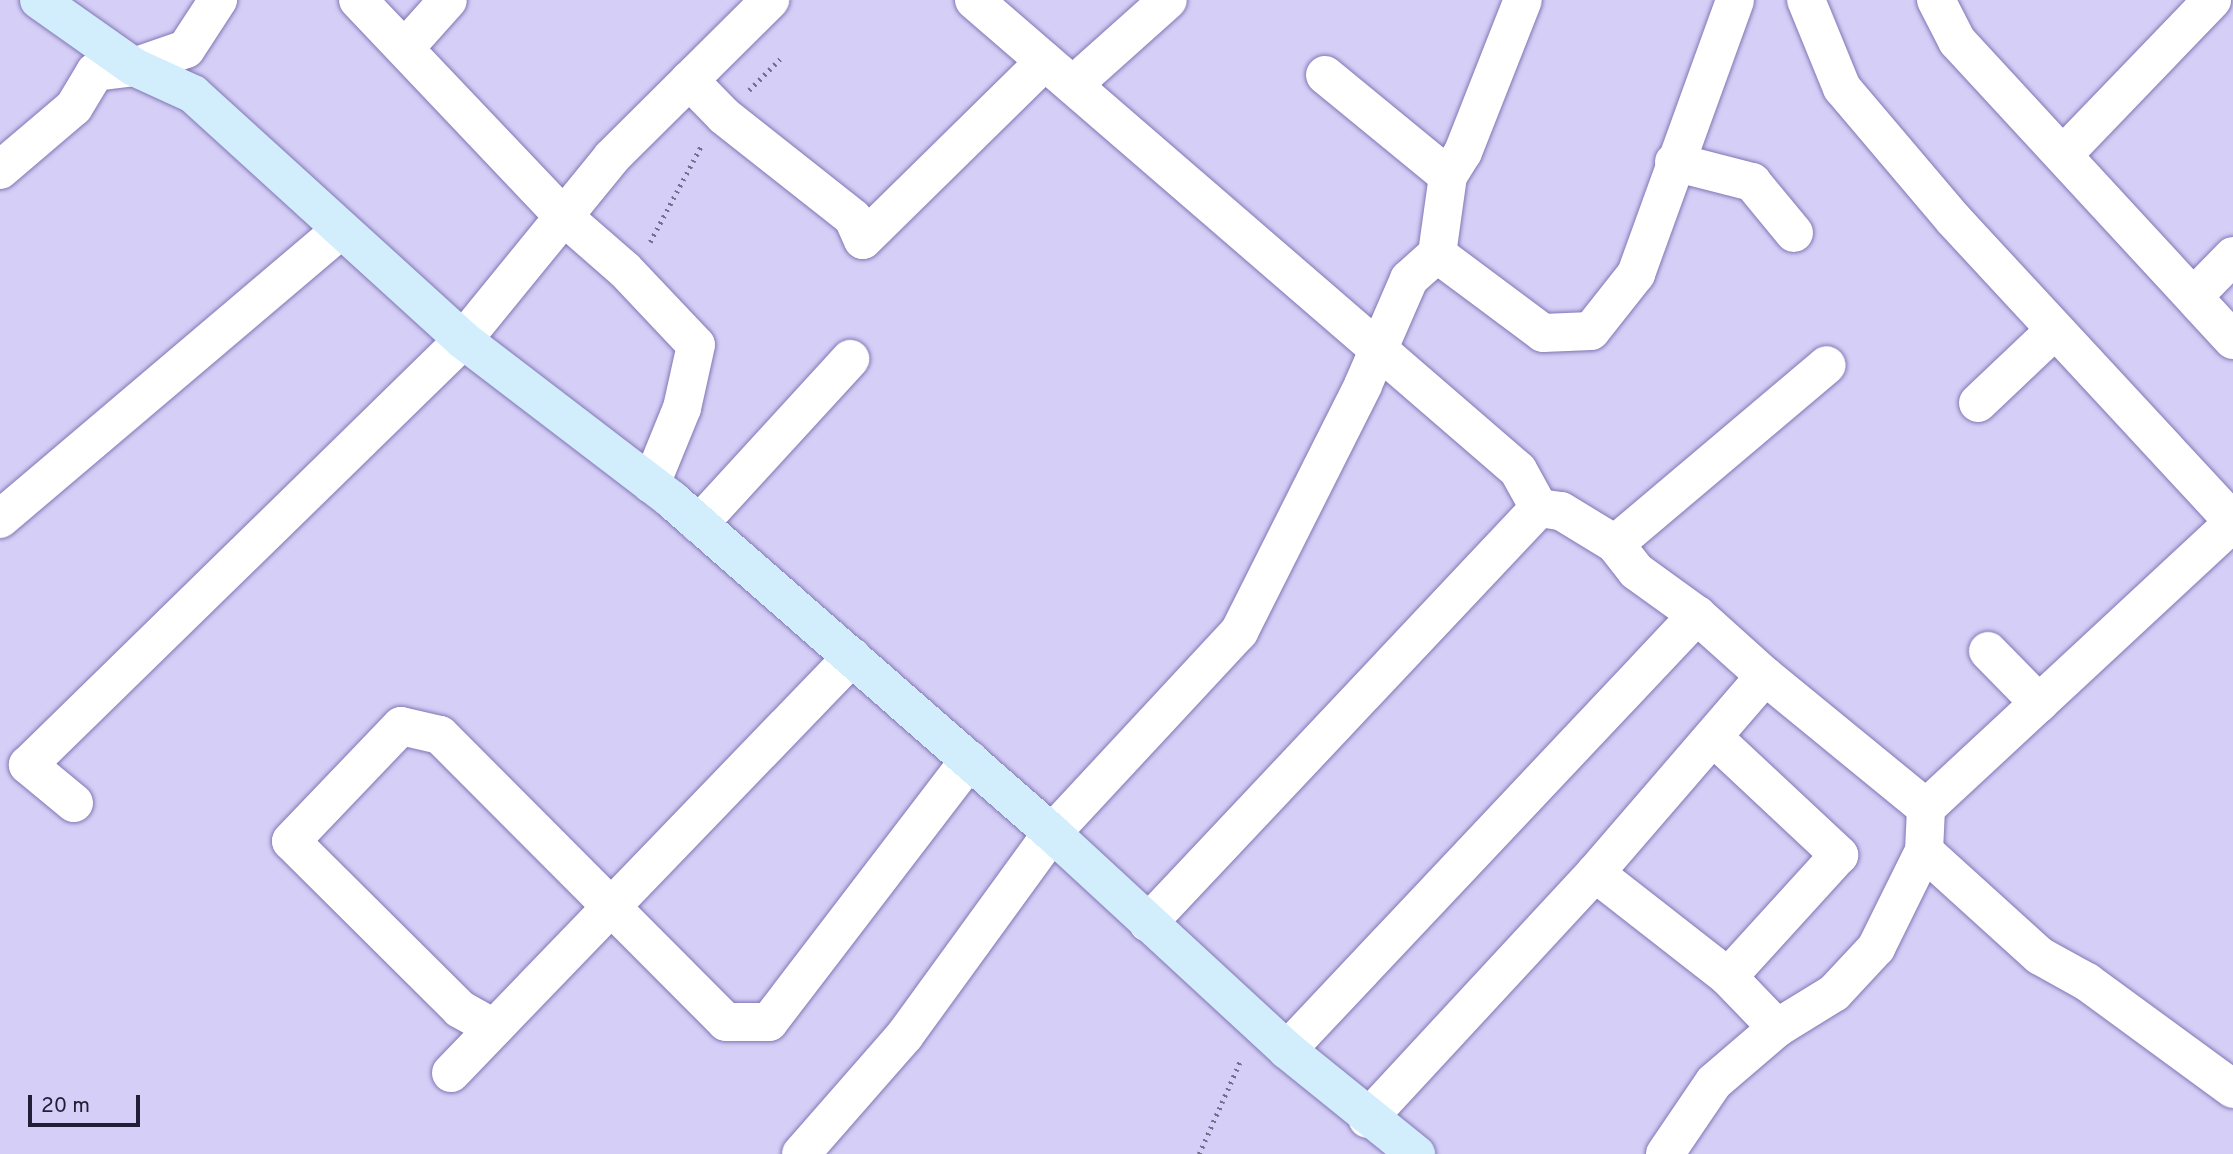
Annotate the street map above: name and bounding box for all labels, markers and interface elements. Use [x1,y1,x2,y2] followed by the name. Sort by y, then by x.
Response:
[32,1080,144,1124] scale bar
[41,1093,90,1120] text: 20 m

